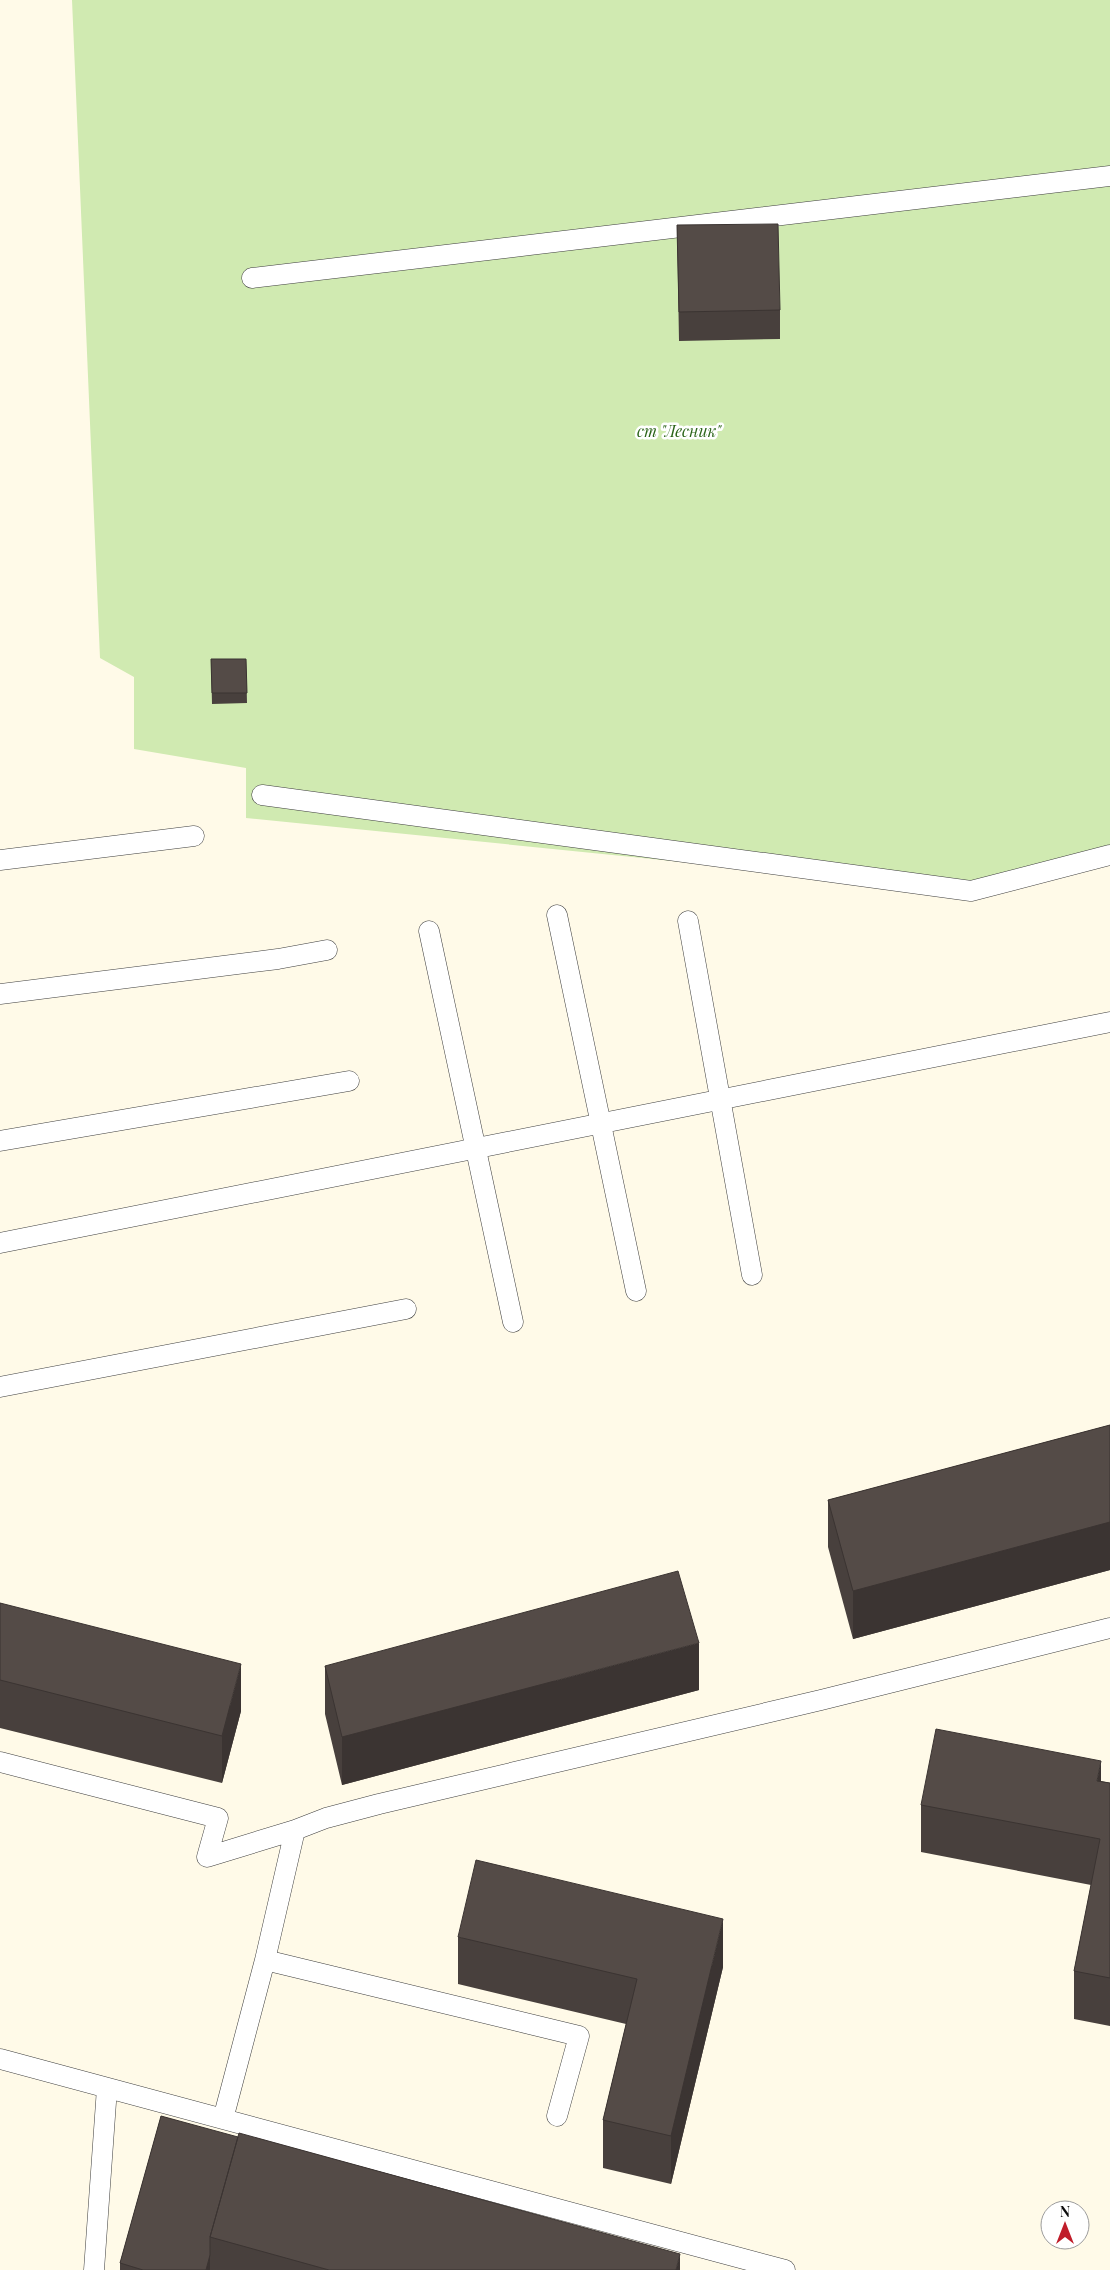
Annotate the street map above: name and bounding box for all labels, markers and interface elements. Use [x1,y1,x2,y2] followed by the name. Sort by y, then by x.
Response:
[637,420,722,441] park label: ст "Лесник"
[1040,2200,1090,2250] north arrow
[1060,2202,1070,2221] text: N

